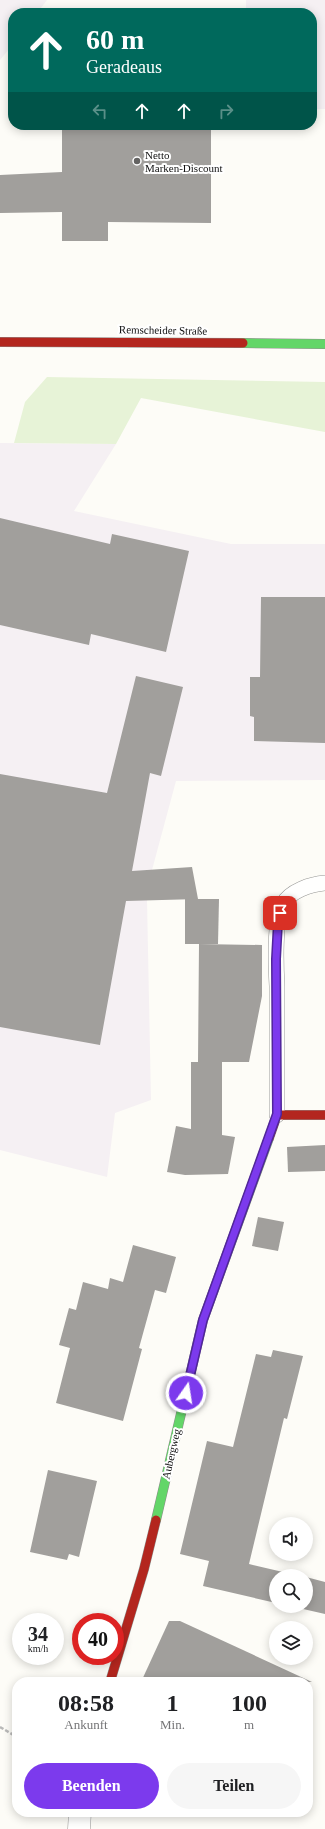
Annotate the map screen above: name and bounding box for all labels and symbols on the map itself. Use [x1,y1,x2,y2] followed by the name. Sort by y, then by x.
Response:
[145,149,223,174] place label: Netto Marken-Discount
[132,156,142,166] marker: Netto Marken-Discount
[119,323,207,337] street label: Remscheider Straße
[263,896,297,930] pin
[165,1372,207,1414] position arrow
[159,1427,183,1480] street label: Aubergweg
[72,1613,124,1665] speed limit sign: 40

